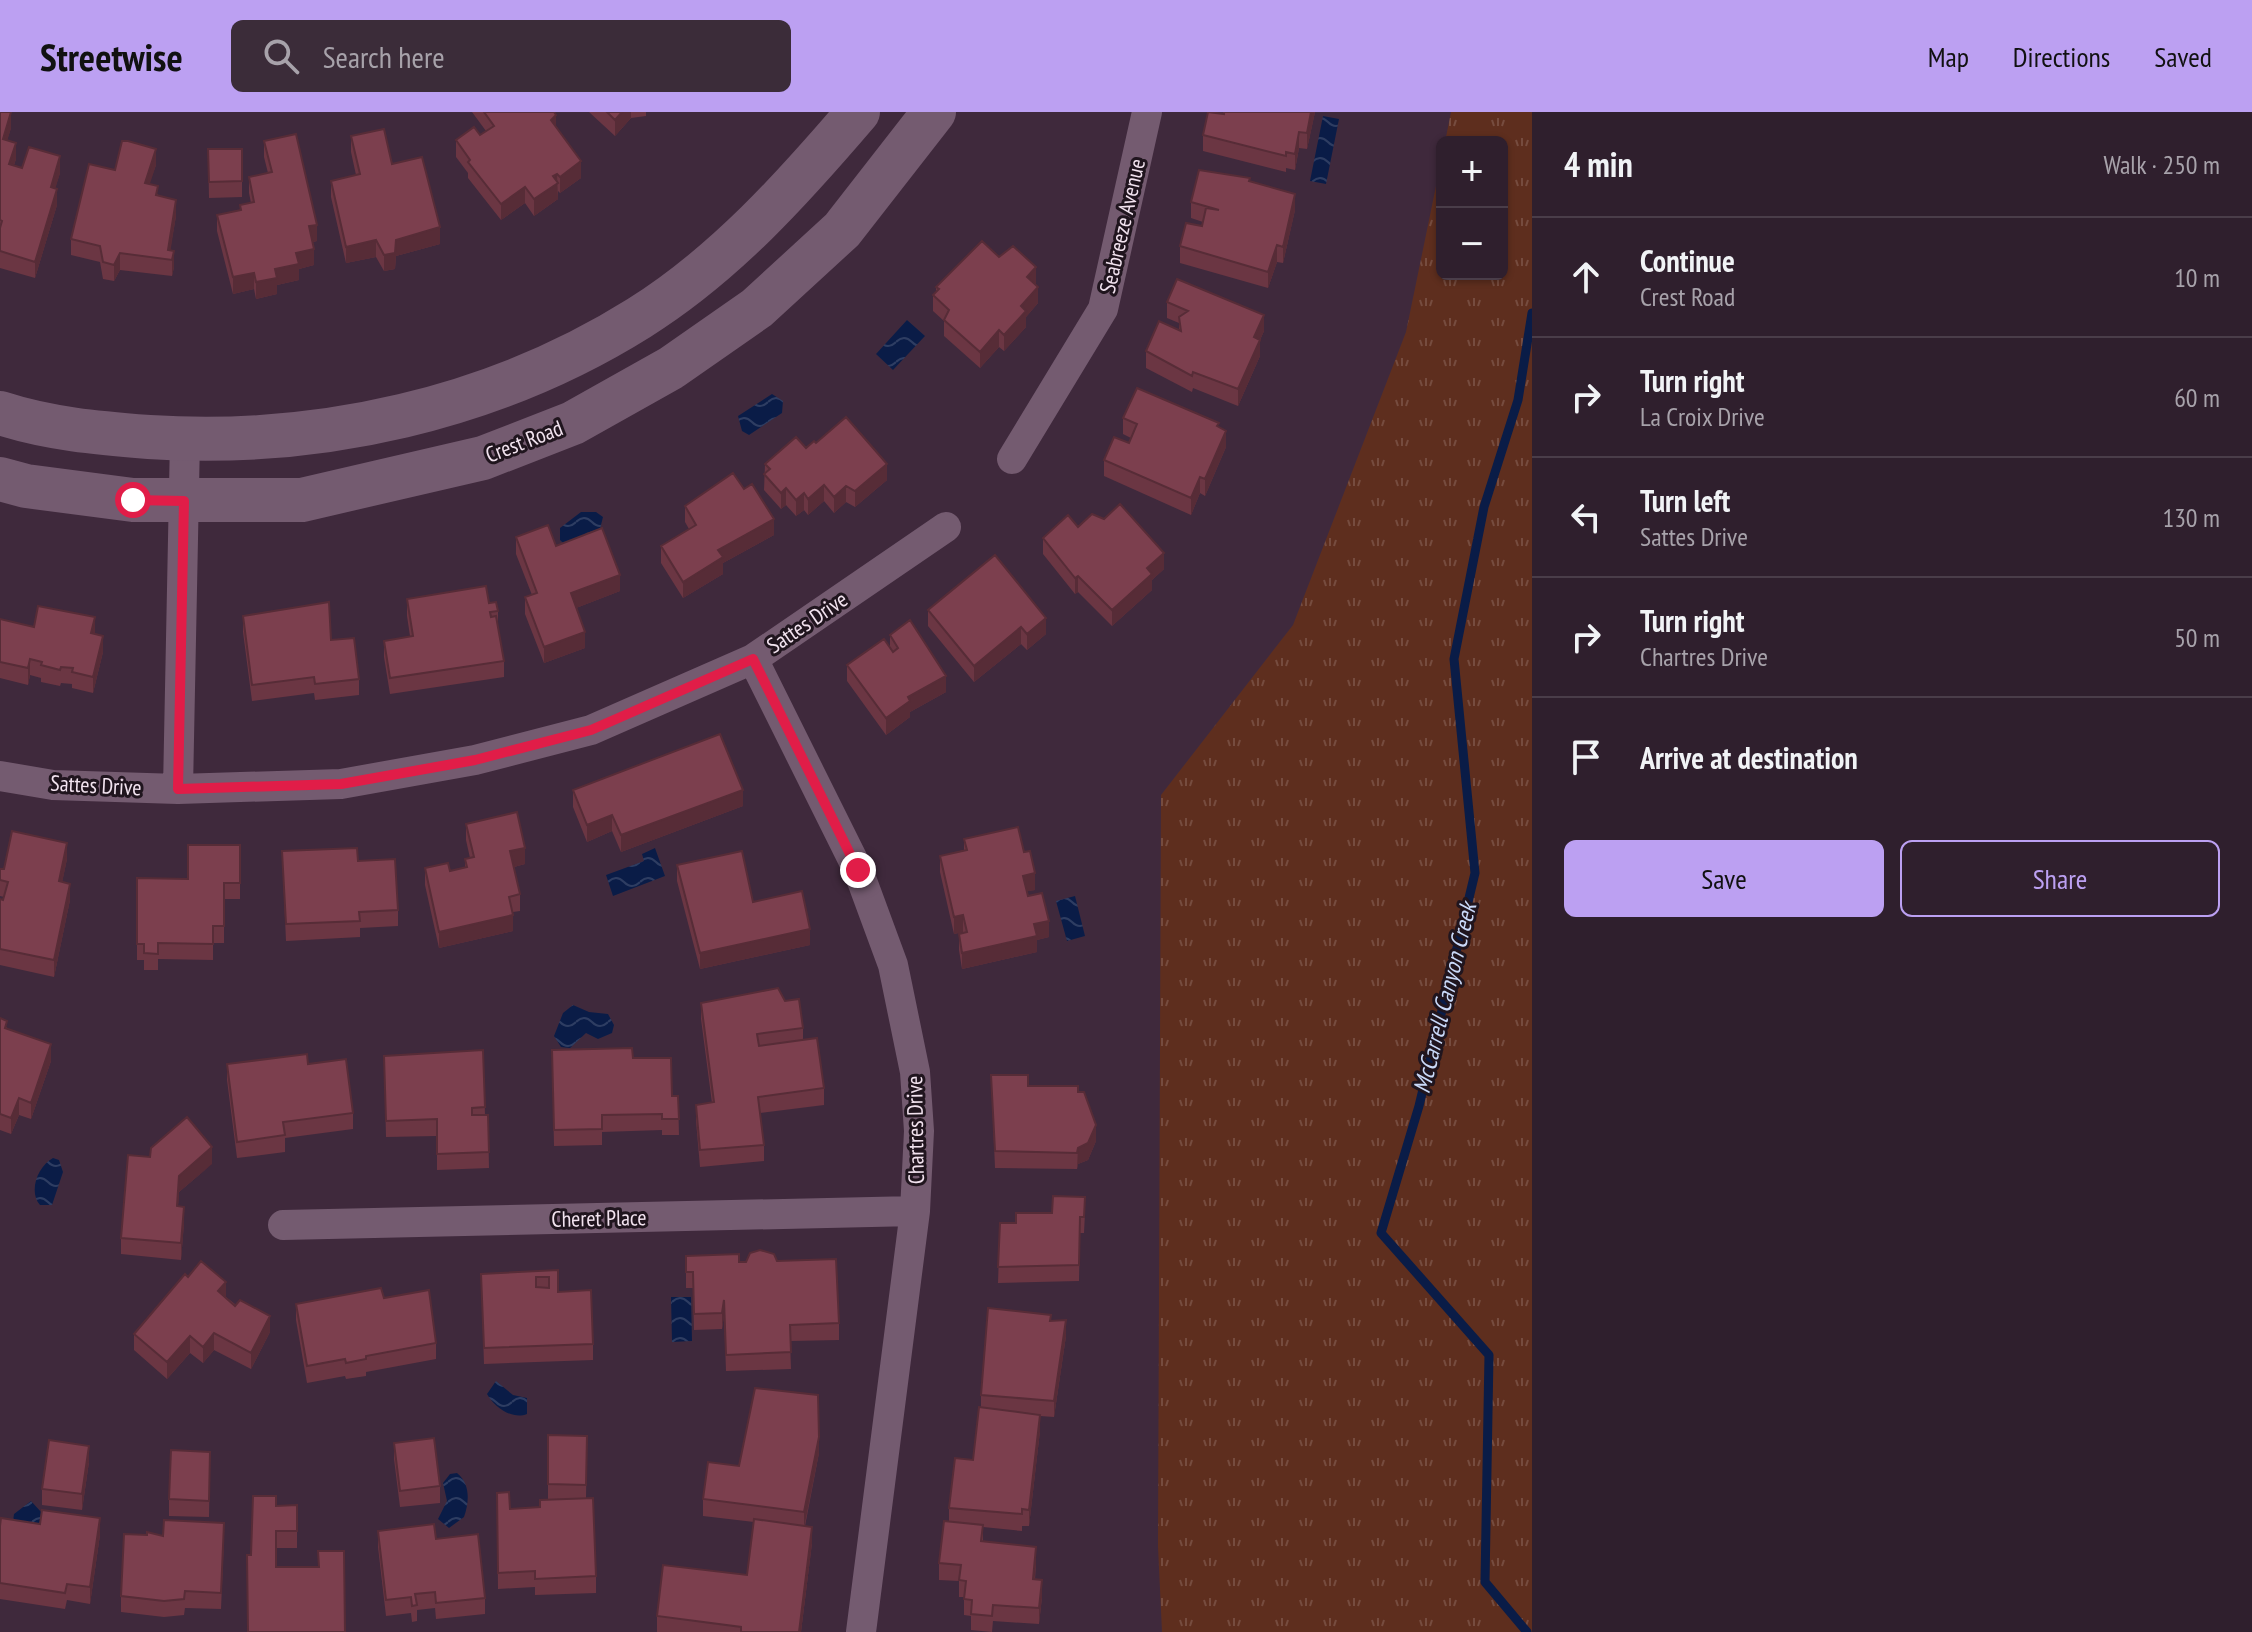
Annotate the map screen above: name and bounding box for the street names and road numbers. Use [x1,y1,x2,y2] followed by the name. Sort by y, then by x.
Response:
[1093,156,1151,296] street label: Seabreeze Avenue
[481,413,567,469] street label: Crest Road
[761,585,853,659] street label: Sattes Drive
[50,769,142,801] street label: Sattes Drive
[900,1076,930,1184] street label: Chartres Drive
[551,1203,647,1233] street label: Cheret Place

